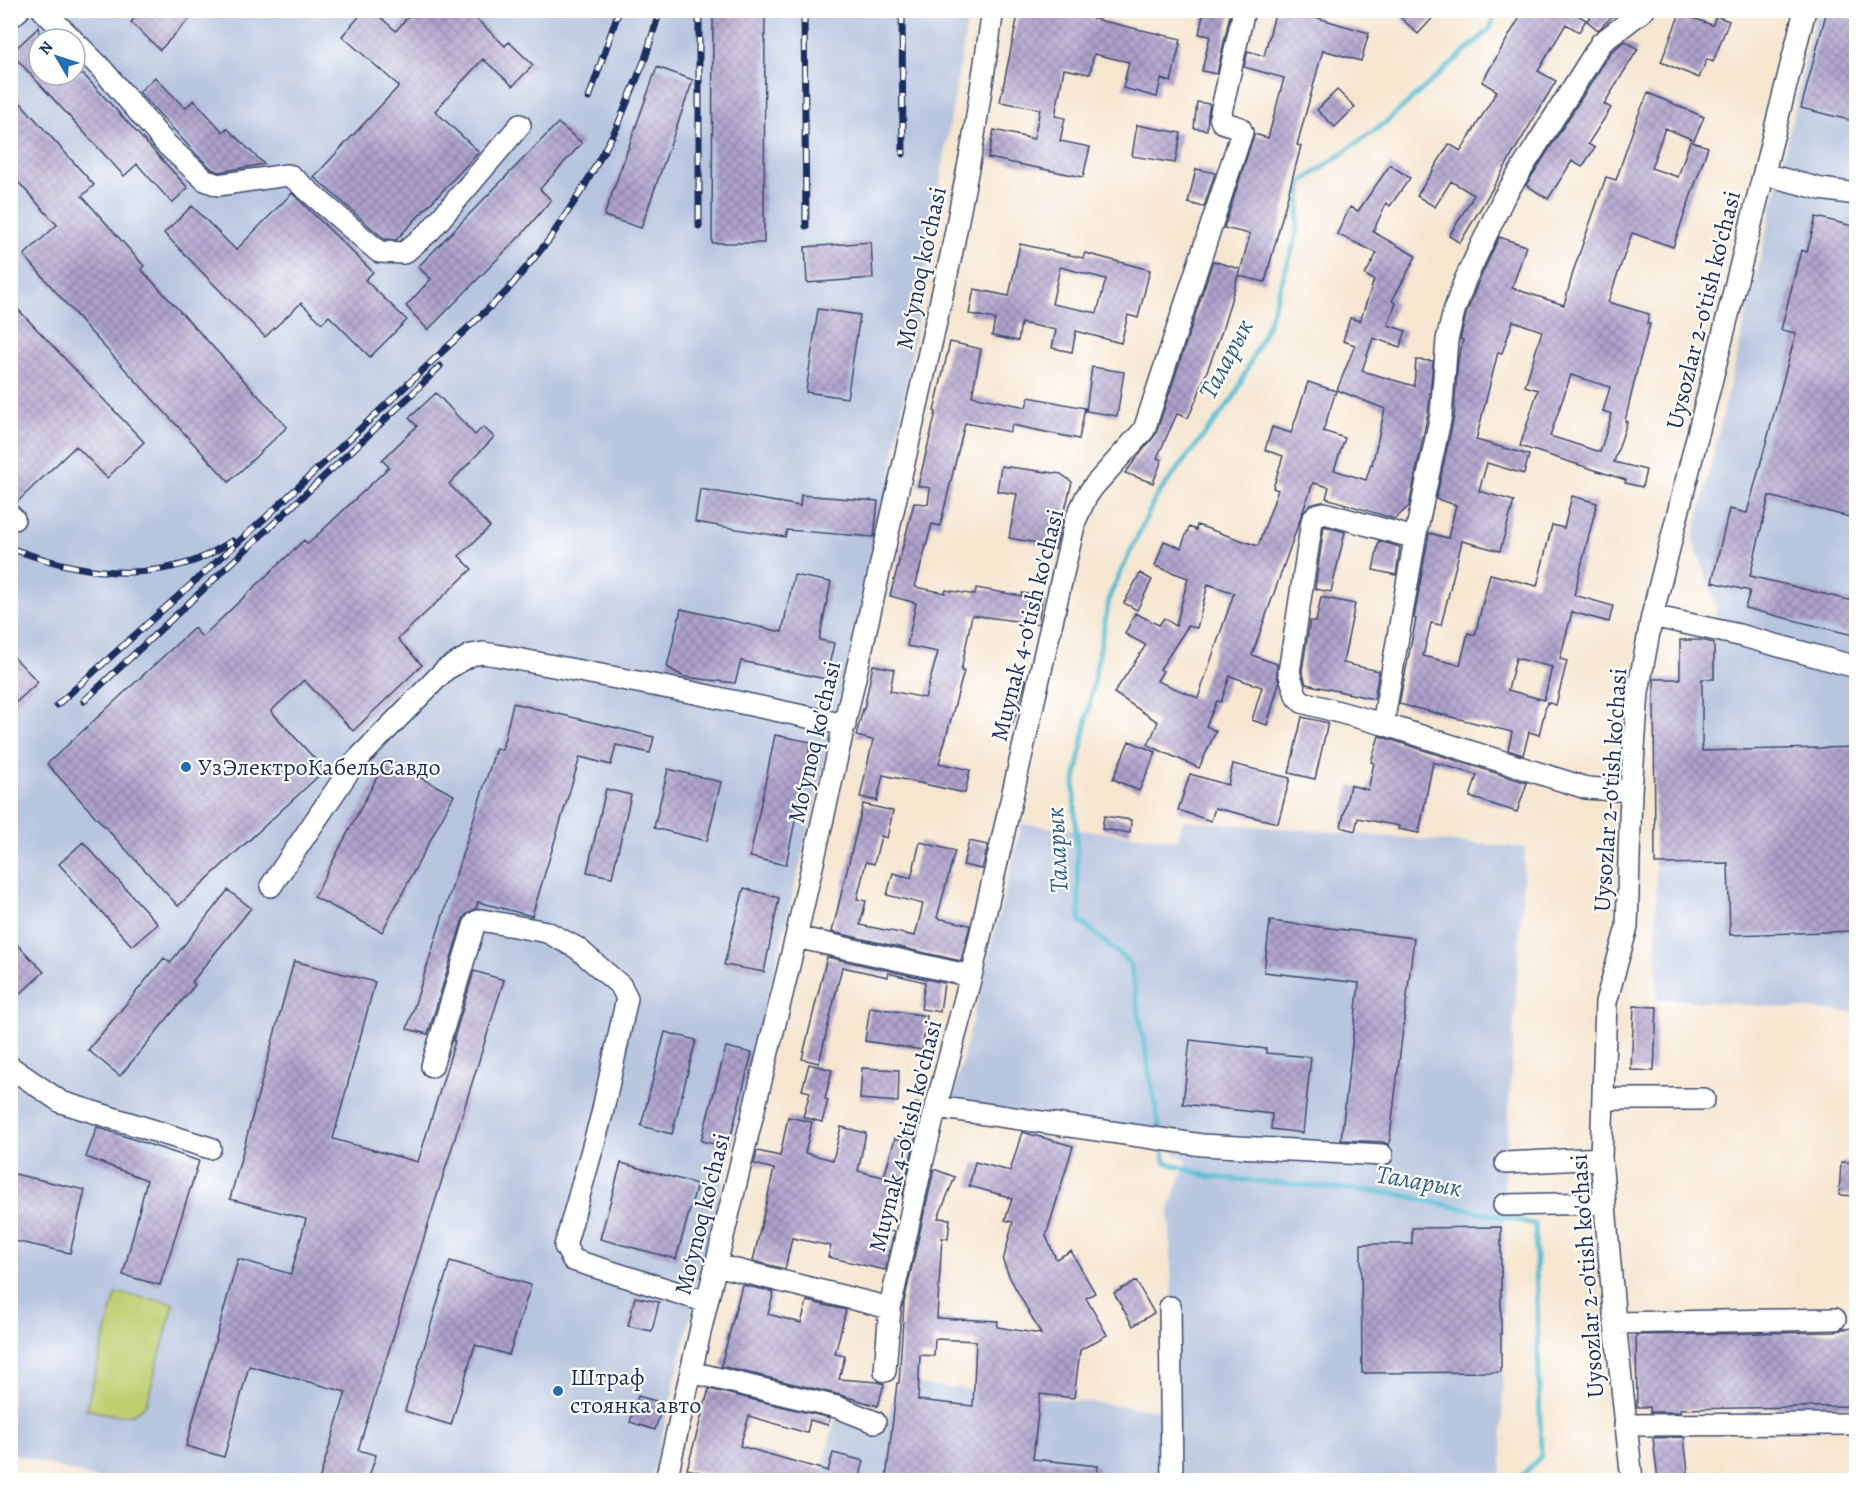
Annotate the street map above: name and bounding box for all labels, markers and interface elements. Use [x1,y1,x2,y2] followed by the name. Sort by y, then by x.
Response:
[27,27,87,87] north arrow
[34,36,59,60] text: N
[888,184,954,352] street label: Moʻynoq ko'chasi
[1658,187,1748,433] street label: Uysozlar 2-o'tish ko'chasi
[1190,312,1262,405] water label: Таларык
[983,506,1071,744] street label: Muynak 4-o'tish ko'chasi
[780,658,848,826] street label: Moʻynoq ko'chasi
[1586,667,1634,913] street label: Uysozlar 2-o'tish ko'chasi
[198,751,441,783] place label: УзЭлектроКабельСавдо
[179,760,193,774] marker: УзЭлектроКабельСавдо
[1037,806,1077,894] water label: Таларык
[861,1017,949,1255] street label: Muynak 4-o'tish ko'chasi
[666,1130,738,1298] street label: Moʻynoq ko'chasi
[1563,1153,1611,1399] street label: Uysozlar 2-o'tish ko'chasi
[1374,1156,1465,1206] water label: Таларык
[570,1361,701,1421] place label: Штраф стоянка авто
[551,1384,565,1398] marker: Штраф стоянка авто

